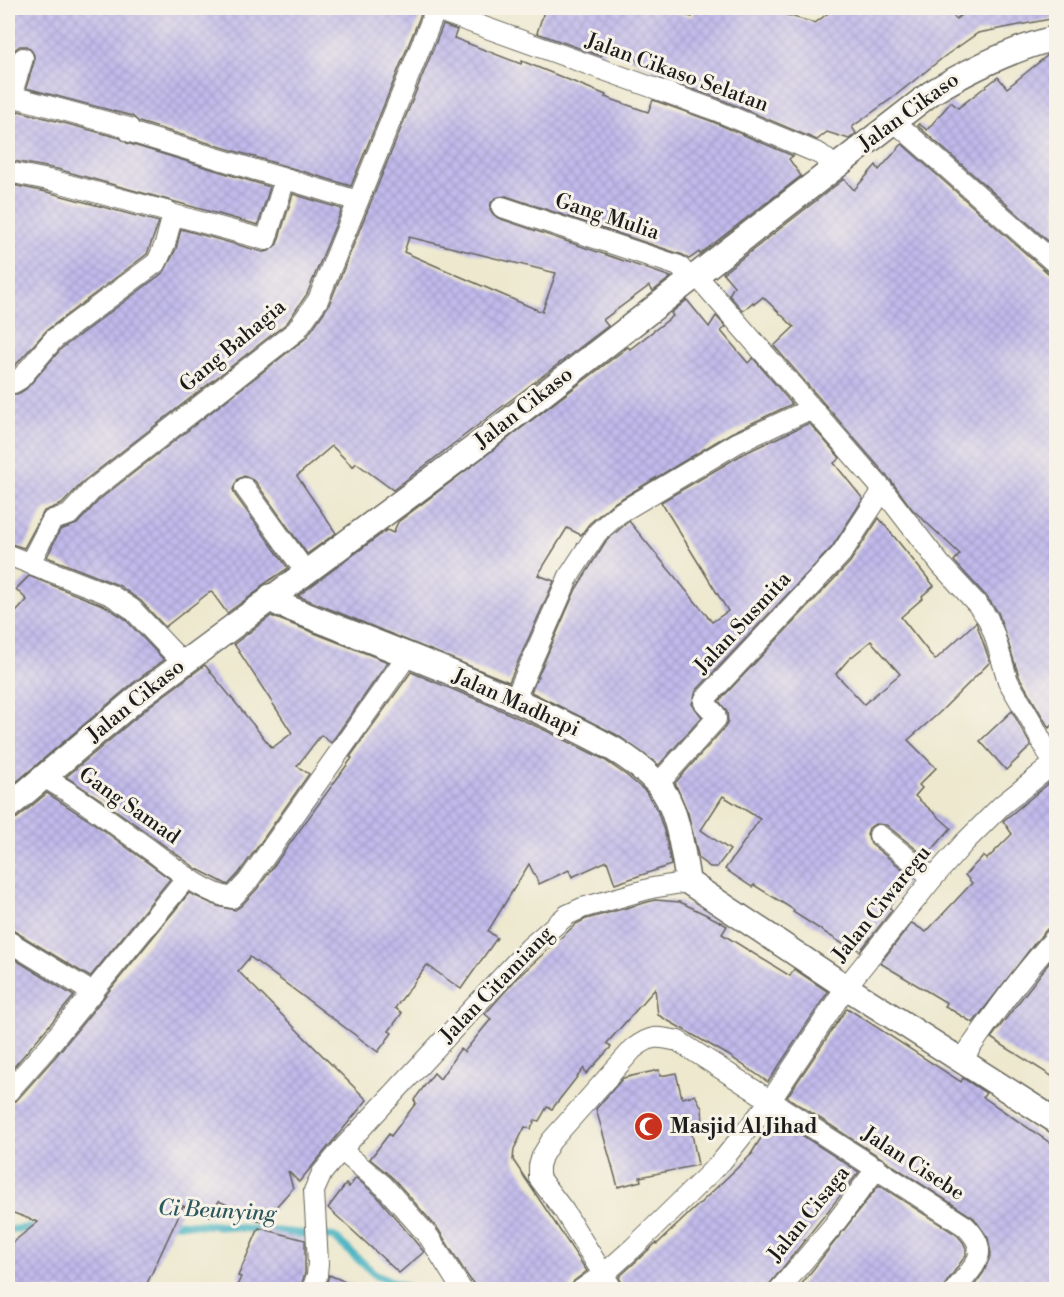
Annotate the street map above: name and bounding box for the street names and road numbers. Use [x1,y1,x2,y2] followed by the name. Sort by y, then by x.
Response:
[581,28,772,118] street label: Jalan Cikaso Selatan
[853,67,964,158] street label: Jalan Cikaso
[552,188,663,246] street label: Gang Mulia
[175,294,292,398] street label: Gang Bahagia
[469,361,578,455] street label: Jalan Cikaso
[689,566,797,680] street label: Jalan Susmita
[81,654,190,749] street label: Jalan Cikaso
[447,663,584,743] street label: Jalan Madhapi
[73,762,185,850] street label: Gang Samad
[827,841,937,968] street label: Jalan Ciwaregu
[434,921,559,1049] street label: Jalan Citamiang
[856,1121,969,1207] street label: Jalan Cisebe
[762,1160,856,1268] street label: Jalan Cisaga

